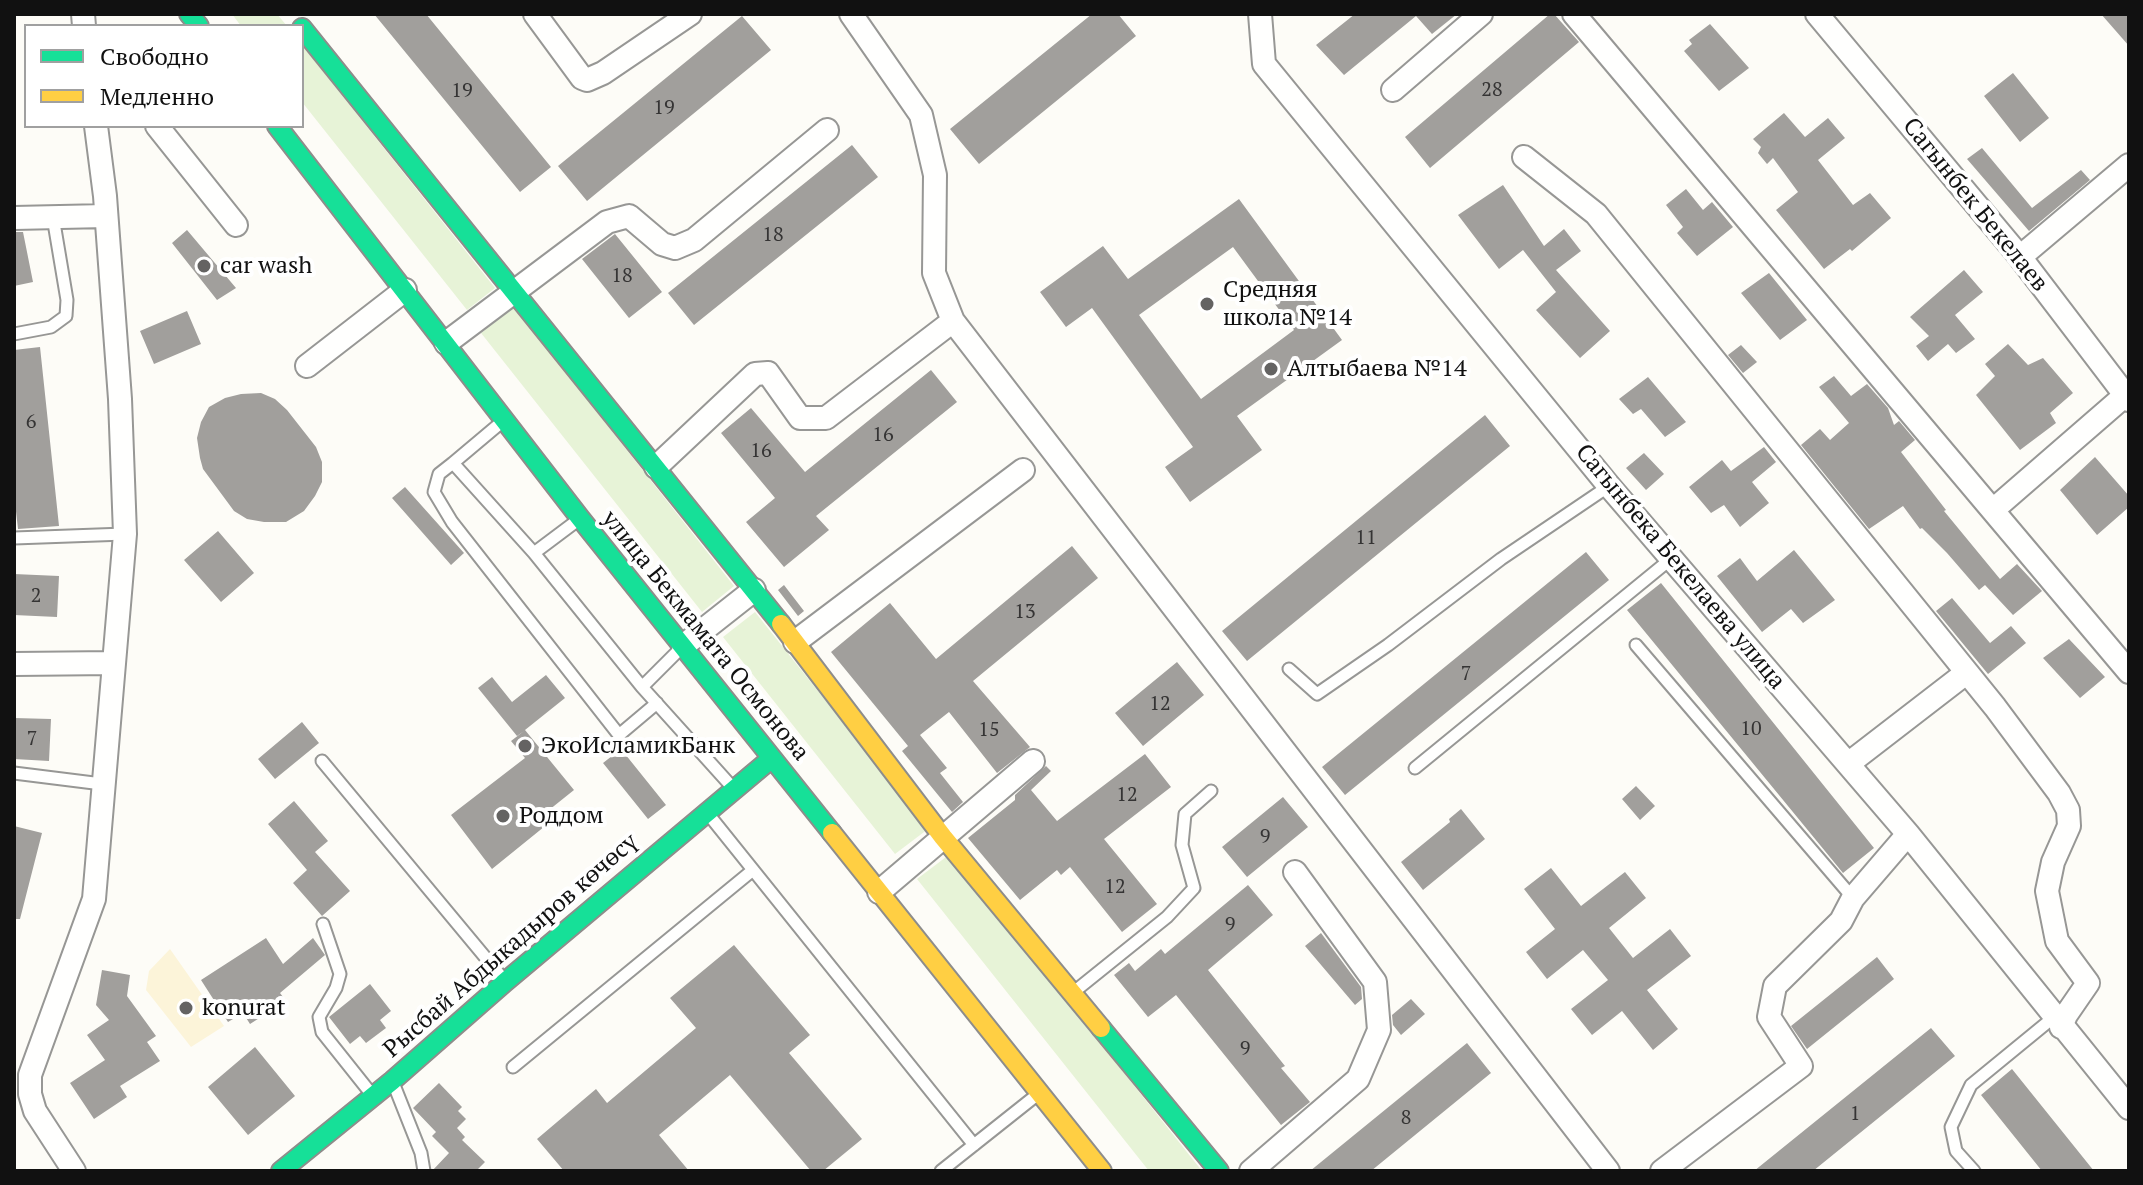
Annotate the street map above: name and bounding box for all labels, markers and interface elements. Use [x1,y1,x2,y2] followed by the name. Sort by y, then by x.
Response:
[24,24,304,128] legend
[100,40,209,72] text: Свободно
[1481,78,1503,102] house number: 28
[451,79,473,103] house number: 19
[100,80,214,112] text: Медленно
[653,96,675,120] house number: 19
[1896,112,2054,298] street label: Сагынбек Бекелаев
[762,223,784,247] house number: 18
[220,252,312,280] place label: car wash
[195,257,213,275] marker: car wash
[611,264,633,288] house number: 18
[1223,276,1352,332] place label: Средняя школа №14
[1198,295,1216,313] marker: Средняя школа №14
[1287,355,1467,383] place label: Алтыбаева №14
[1262,360,1280,378] marker: Алтыбаева №14
[26,410,36,434] house number: 6
[872,423,894,447] house number: 16
[750,439,772,463] house number: 16
[1569,439,1791,695] street label: Сагынбека Бекелаева улица
[595,505,815,767] street label: улица Бекмамата Осмонова
[1355,526,1377,550] house number: 11
[31,584,41,608] house number: 2
[1014,600,1036,624] house number: 13
[1461,662,1471,686] house number: 7
[1149,692,1171,716] house number: 12
[1740,717,1762,741] house number: 10
[978,718,1000,742] house number: 15
[27,727,37,751] house number: 7
[541,732,735,760] place label: ЭкоИсламикБанк
[516,737,534,755] marker: ЭкоИсламикБанк
[1116,783,1138,807] house number: 12
[519,802,604,830] place label: Роддом
[494,807,512,825] marker: Роддом
[1260,825,1270,849] house number: 9
[378,828,644,1064] street label: Рысбай Абдыкадыров көчөсү
[1104,875,1126,899] house number: 12
[1225,913,1235,937] house number: 9
[202,994,286,1022] place label: konurat
[177,999,195,1017] marker: konurat
[1240,1037,1250,1061] house number: 9
[1850,1102,1860,1126] house number: 1
[1401,1106,1411,1130] house number: 8

